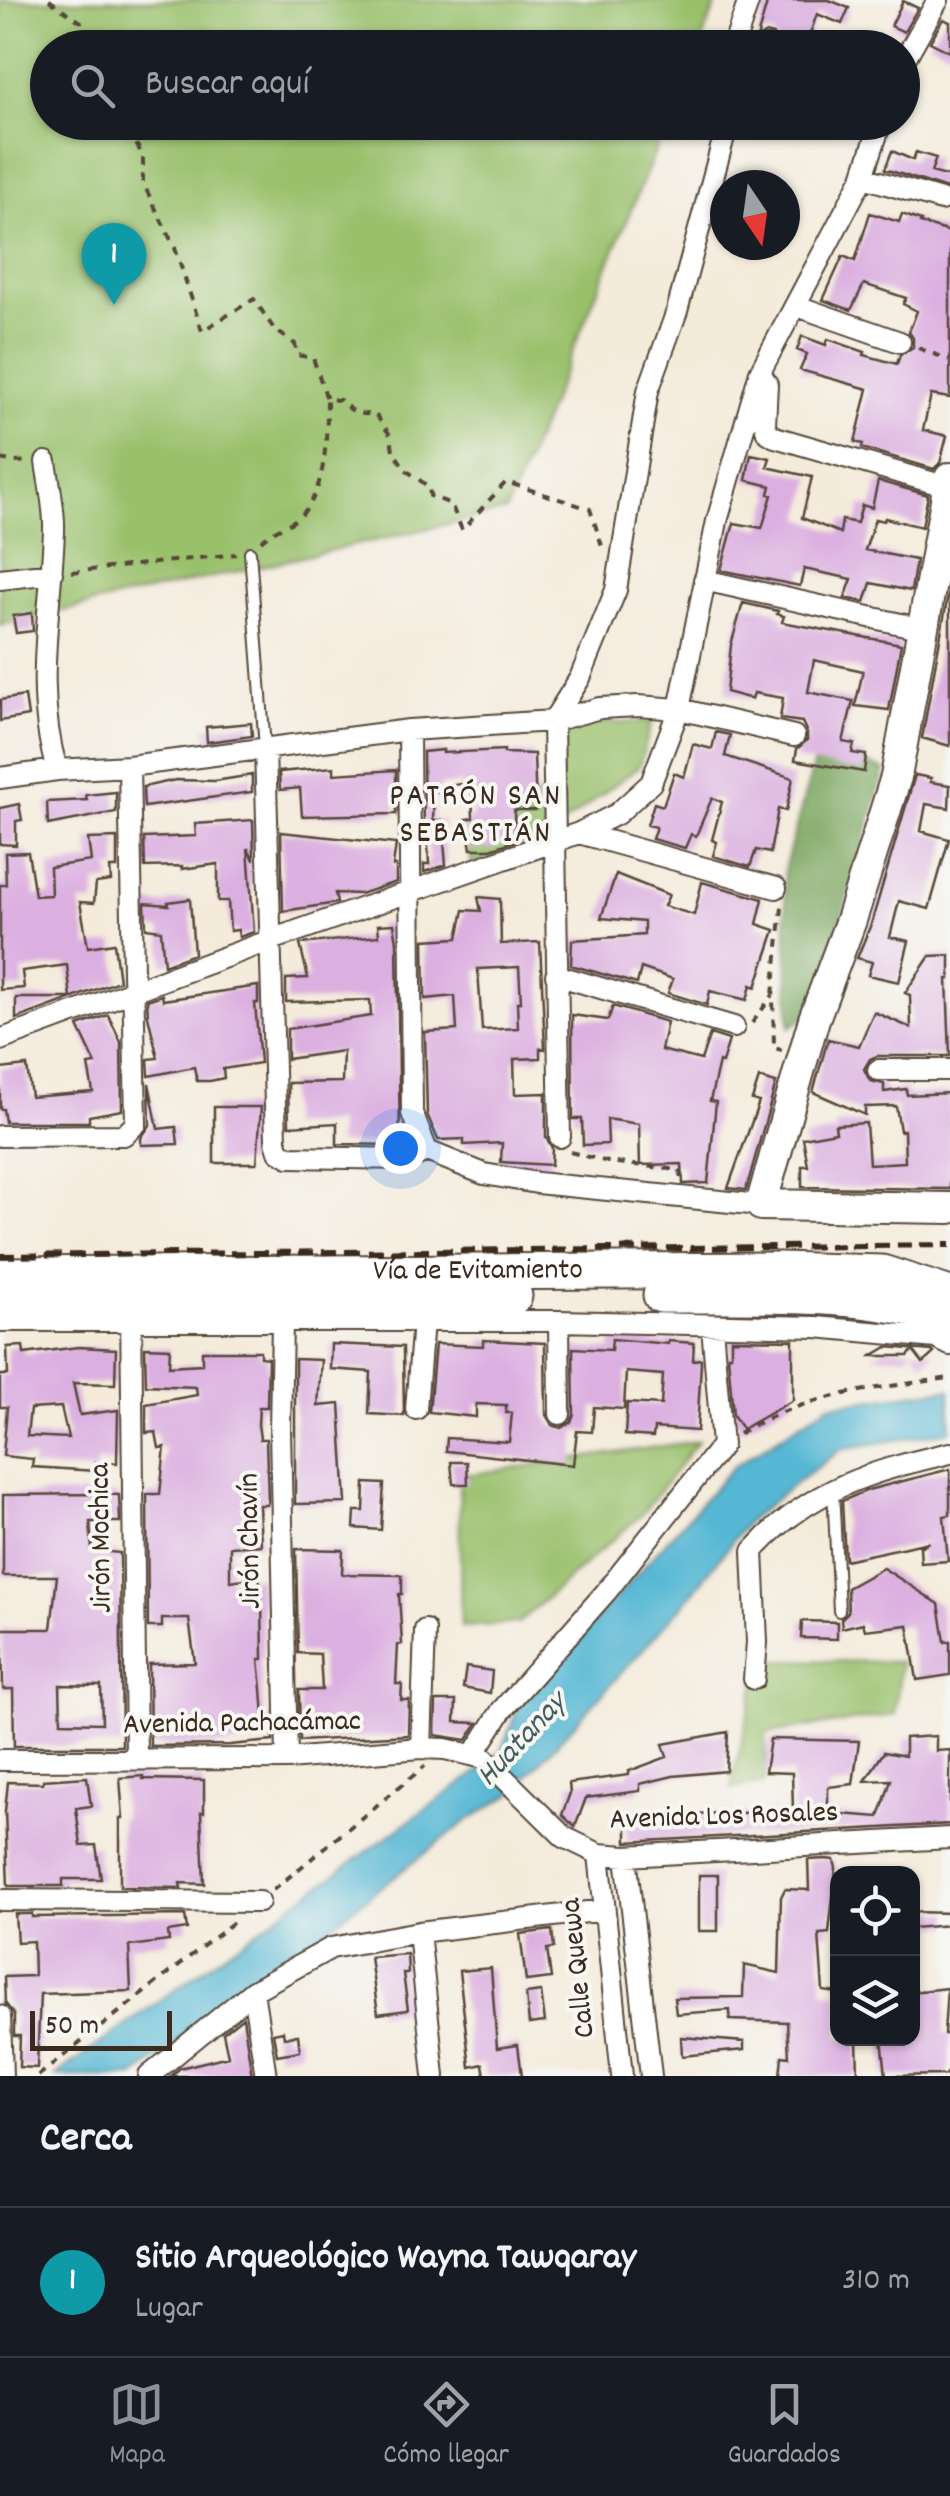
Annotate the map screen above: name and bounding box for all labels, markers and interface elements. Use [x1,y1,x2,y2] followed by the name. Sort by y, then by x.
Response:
[30,30,920,140] search box
[65,58,120,113] icon: search
[145,58,309,113] text: Buscar aquí
[710,170,800,260] north arrow
[82,222,146,305] pin: 1
[389,775,563,858] district label: PATRÓN SAN SEBASTIÁN
[375,1123,426,1174] your location
[373,1250,583,1294] street label: Vía de Evitamiento
[80,1462,126,1613] street label: Jirón Mochica
[229,1473,275,1609] street label: Jirón Chavín
[467,1680,582,1799] water label: Huatanay
[123,1701,361,1749] street label: Avenida Pachacámac
[609,1793,839,1843] street label: Avenida Los Rosales
[830,1866,920,2046] map controls
[830,1866,920,1956] button: locate
[551,1895,609,2040] street label: Calle Quewa
[830,1956,920,2046] button: layers
[30,2006,172,2050] scale bar
[45,2008,99,2048] text: 50 m
[40,2111,131,2171] text: Cerca
[135,2232,636,2287] text: Sitio Arqueológico Wayna Tawqaray
[69,2259,76,2305] text: 1
[842,2259,910,2305] text: 310 m
[135,2287,203,2333] text: Lugar
[109,2377,165,2477] tab: Mapa
[383,2377,509,2477] tab: Cómo llegar
[727,2377,841,2477] tab: Guardados

